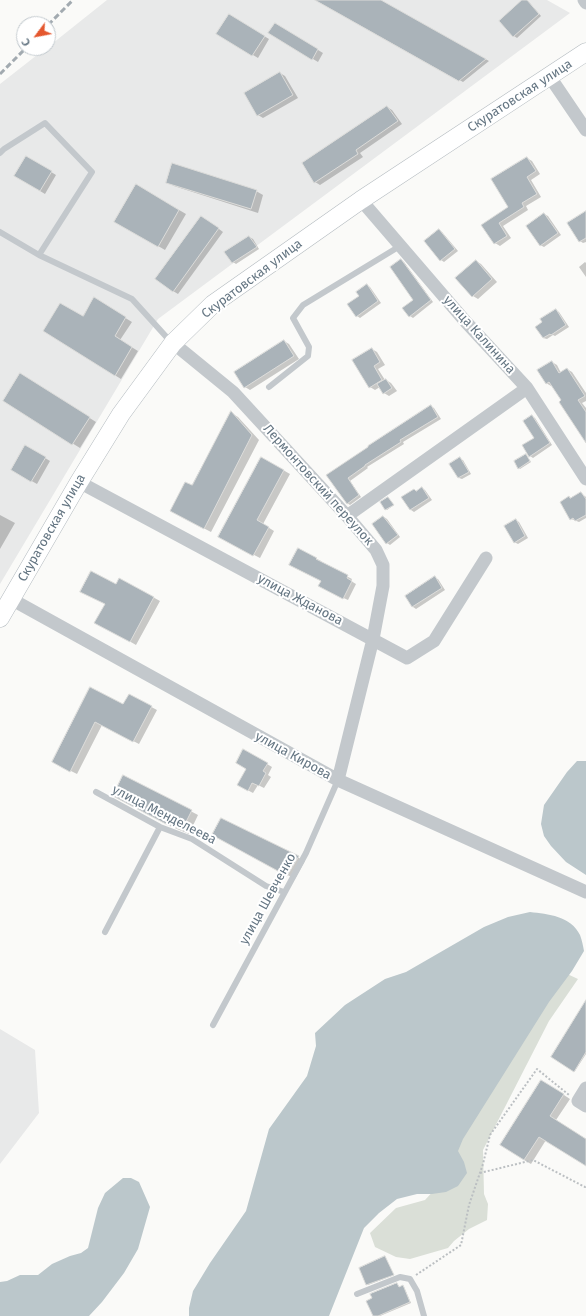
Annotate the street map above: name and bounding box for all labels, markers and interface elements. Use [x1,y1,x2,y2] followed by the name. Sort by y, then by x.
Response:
[16,16,56,56] north arrow
[19,36,33,48] text: С
[465,56,575,136] street label: Скуратовская улица
[199,236,305,322] street label: Скуратовская улица
[440,293,518,377] street label: улица Калинина
[260,421,376,549] street label: Лермонтовский переулок
[15,471,89,585] street label: Скуратовская улица
[255,571,345,629] street label: улица Жданова
[252,729,334,783] street label: улица Кирова
[109,782,219,848] street label: улица Менделеева
[236,851,300,947] street label: улица Шевченко

